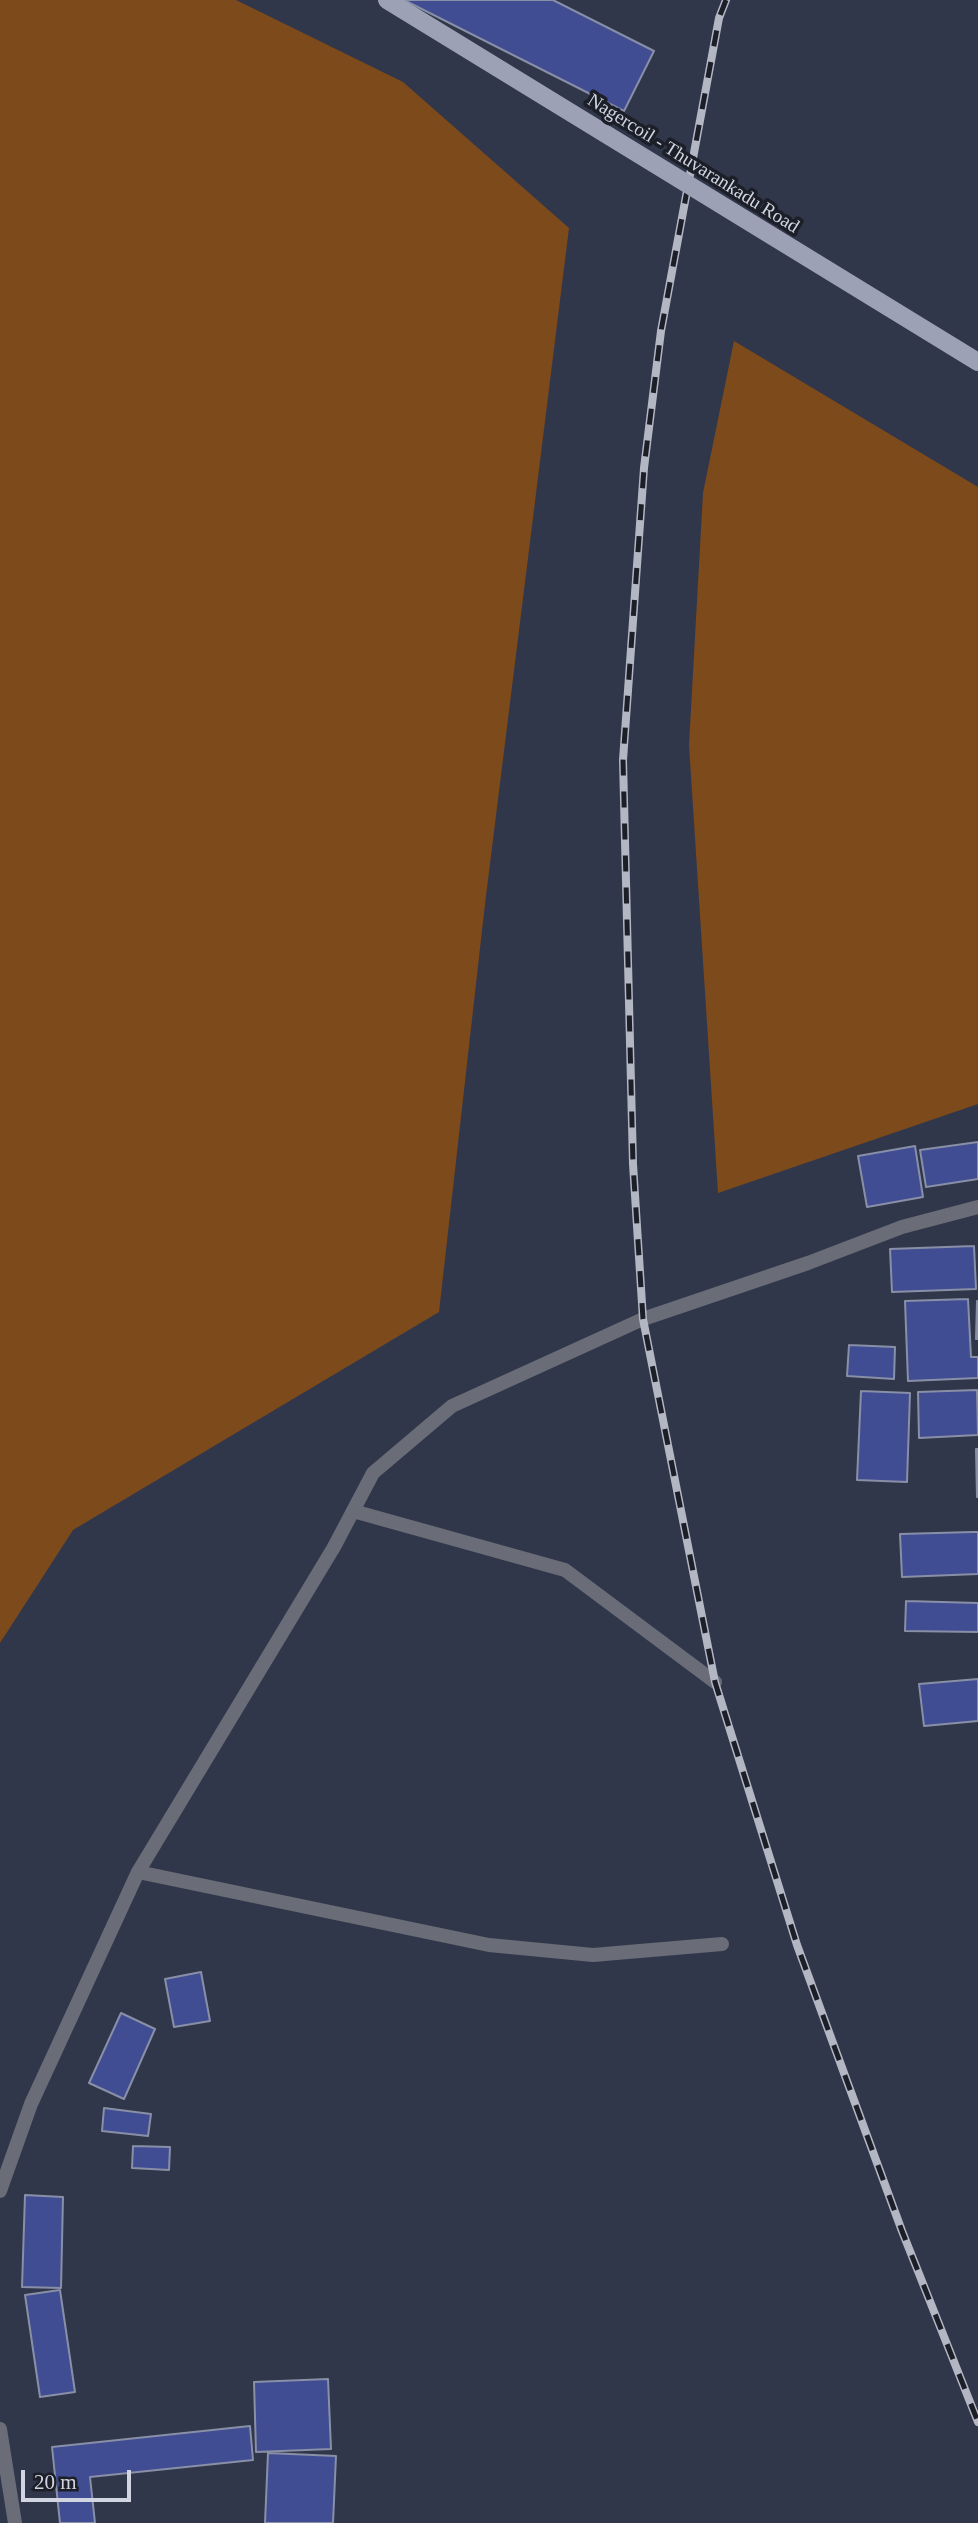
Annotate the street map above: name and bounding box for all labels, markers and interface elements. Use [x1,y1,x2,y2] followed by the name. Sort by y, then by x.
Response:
[583,89,803,239] street label: Nagercoil - Thuvarankadu Road
[24,2456,135,2500] scale bar
[34,2470,77,2494] text: 20 m

